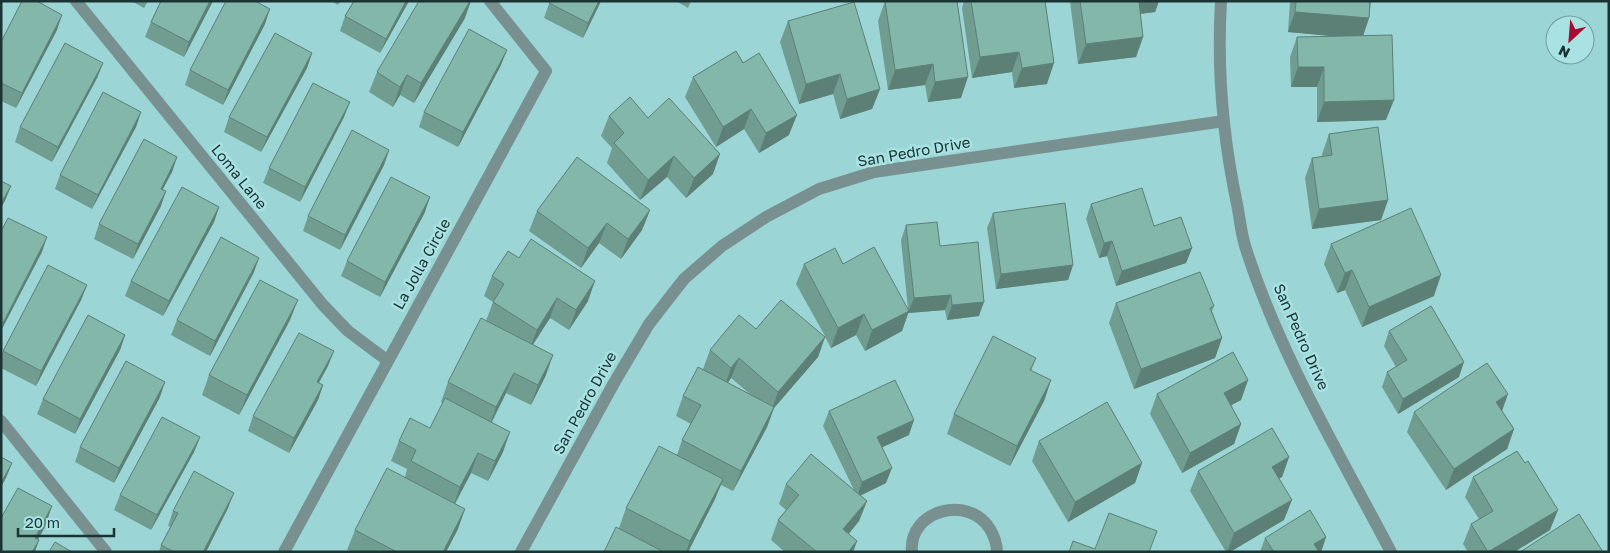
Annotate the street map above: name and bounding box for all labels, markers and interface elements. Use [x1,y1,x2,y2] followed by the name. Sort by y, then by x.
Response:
[1545,15,1595,65] north arrow
[1556,42,1573,62] text: N
[856,132,972,170] street label: San Pedro Drive
[208,140,271,213] street label: Loma Lane
[389,214,454,312] street label: La Jolla Circle
[1270,281,1333,393] street label: San Pedro Drive
[549,348,620,457] street label: San Pedro Drive
[18,506,114,538] scale bar
[25,513,60,531] text: 20 m

